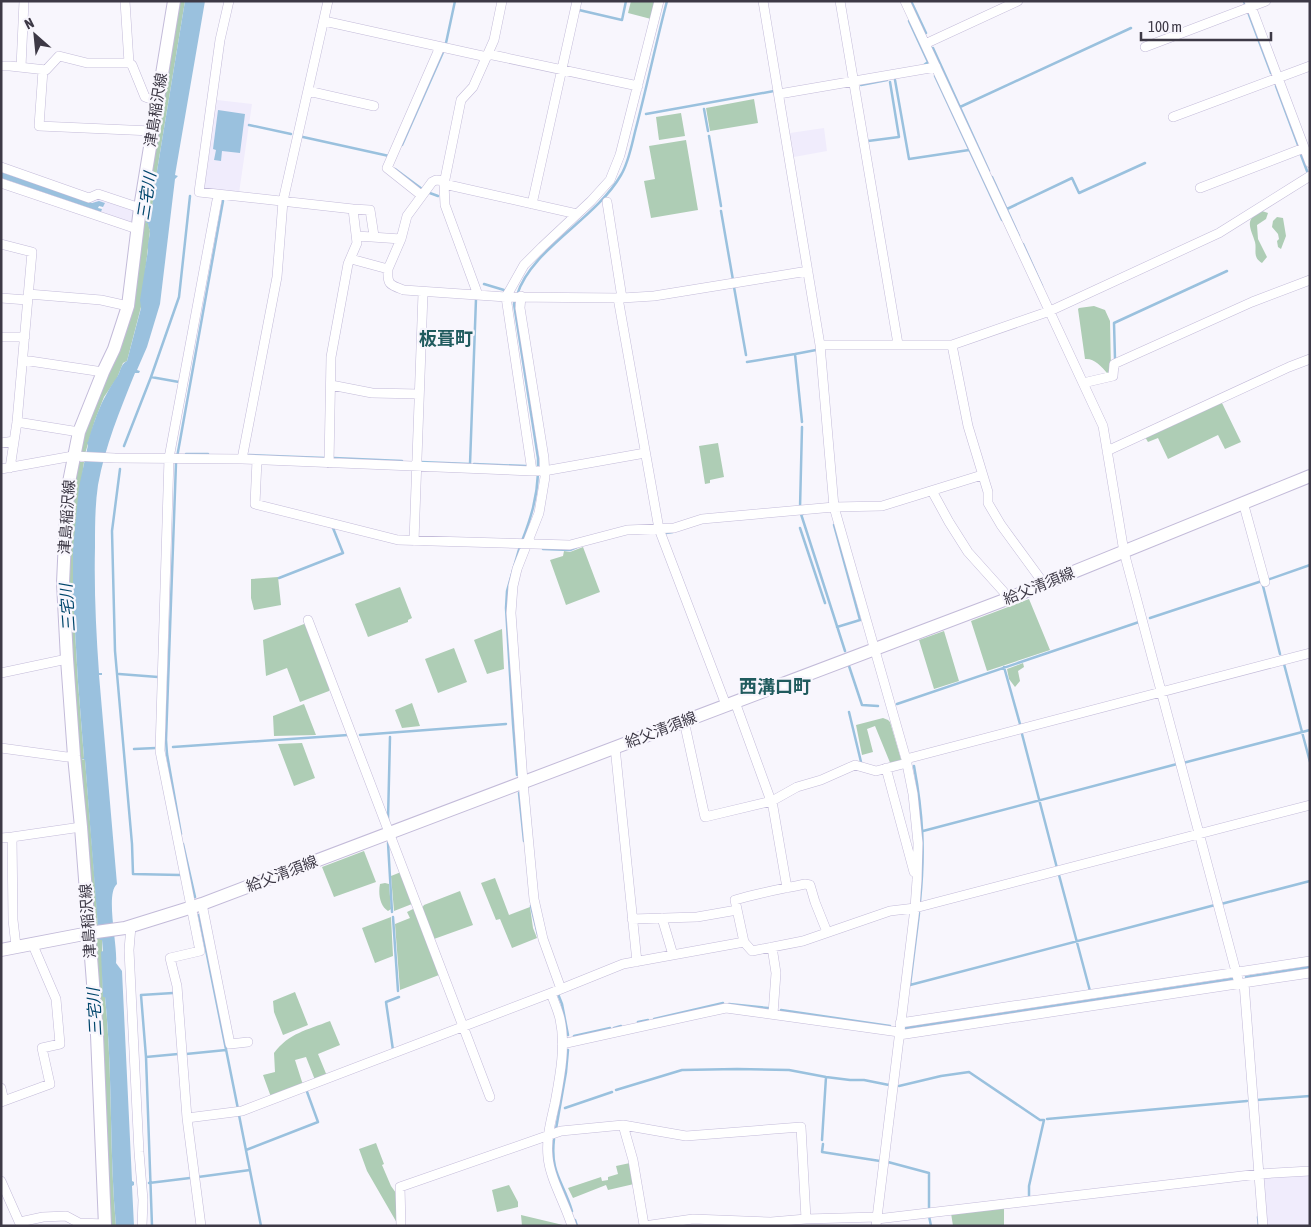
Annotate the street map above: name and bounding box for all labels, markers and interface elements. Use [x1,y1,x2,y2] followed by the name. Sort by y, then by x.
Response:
[10,10,60,60] north arrow
[1141,10,1271,42] scale bar
[22,14,36,32] text: N
[1148,18,1182,35] text: 100 m
[141,72,170,148] street label: 津島稲沢線
[133,169,159,221] water label: 三宅川
[419,328,473,349] district label: 板葺町
[55,479,78,555] street label: 津島稲沢線
[1001,564,1077,607] street label: 給父清須線
[56,581,78,633] water label: 三宅川
[739,676,811,697] district label: 西溝口町
[623,708,699,751] street label: 給父清須線
[244,852,320,895] street label: 給父清須線
[76,883,99,959] street label: 津島稲沢線
[84,986,104,1036] water label: 三宅川

